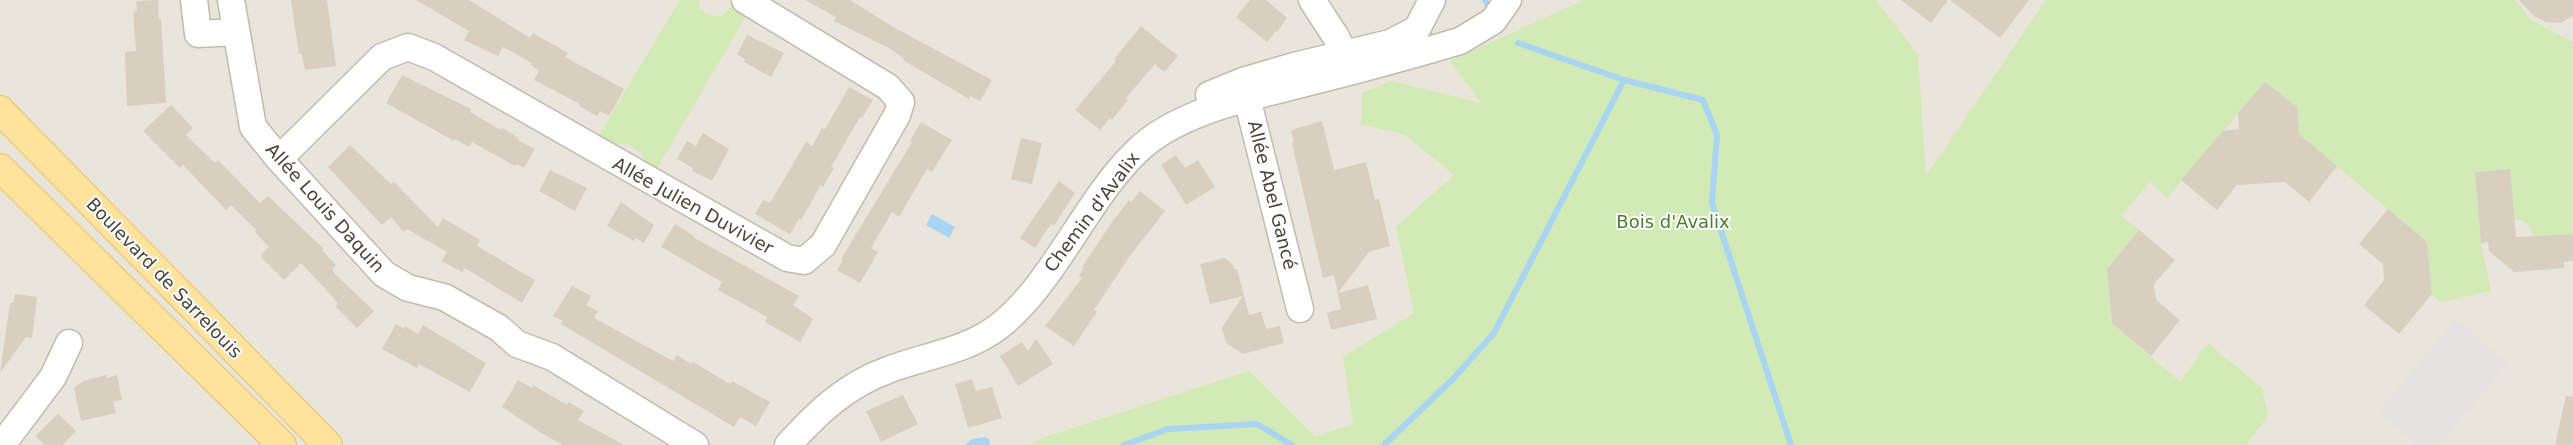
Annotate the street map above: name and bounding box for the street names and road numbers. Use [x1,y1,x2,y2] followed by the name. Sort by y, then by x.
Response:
[1244,118,1301,272] street label: Allée Abel Gancé
[262,139,389,277] street label: Allée Louis Daquin
[1040,147,1144,276] street label: Chemin d'Avalix
[609,153,778,259] street label: Allée Julien Duvivier
[82,193,246,362] street label: Boulevard de Sarrelouis

